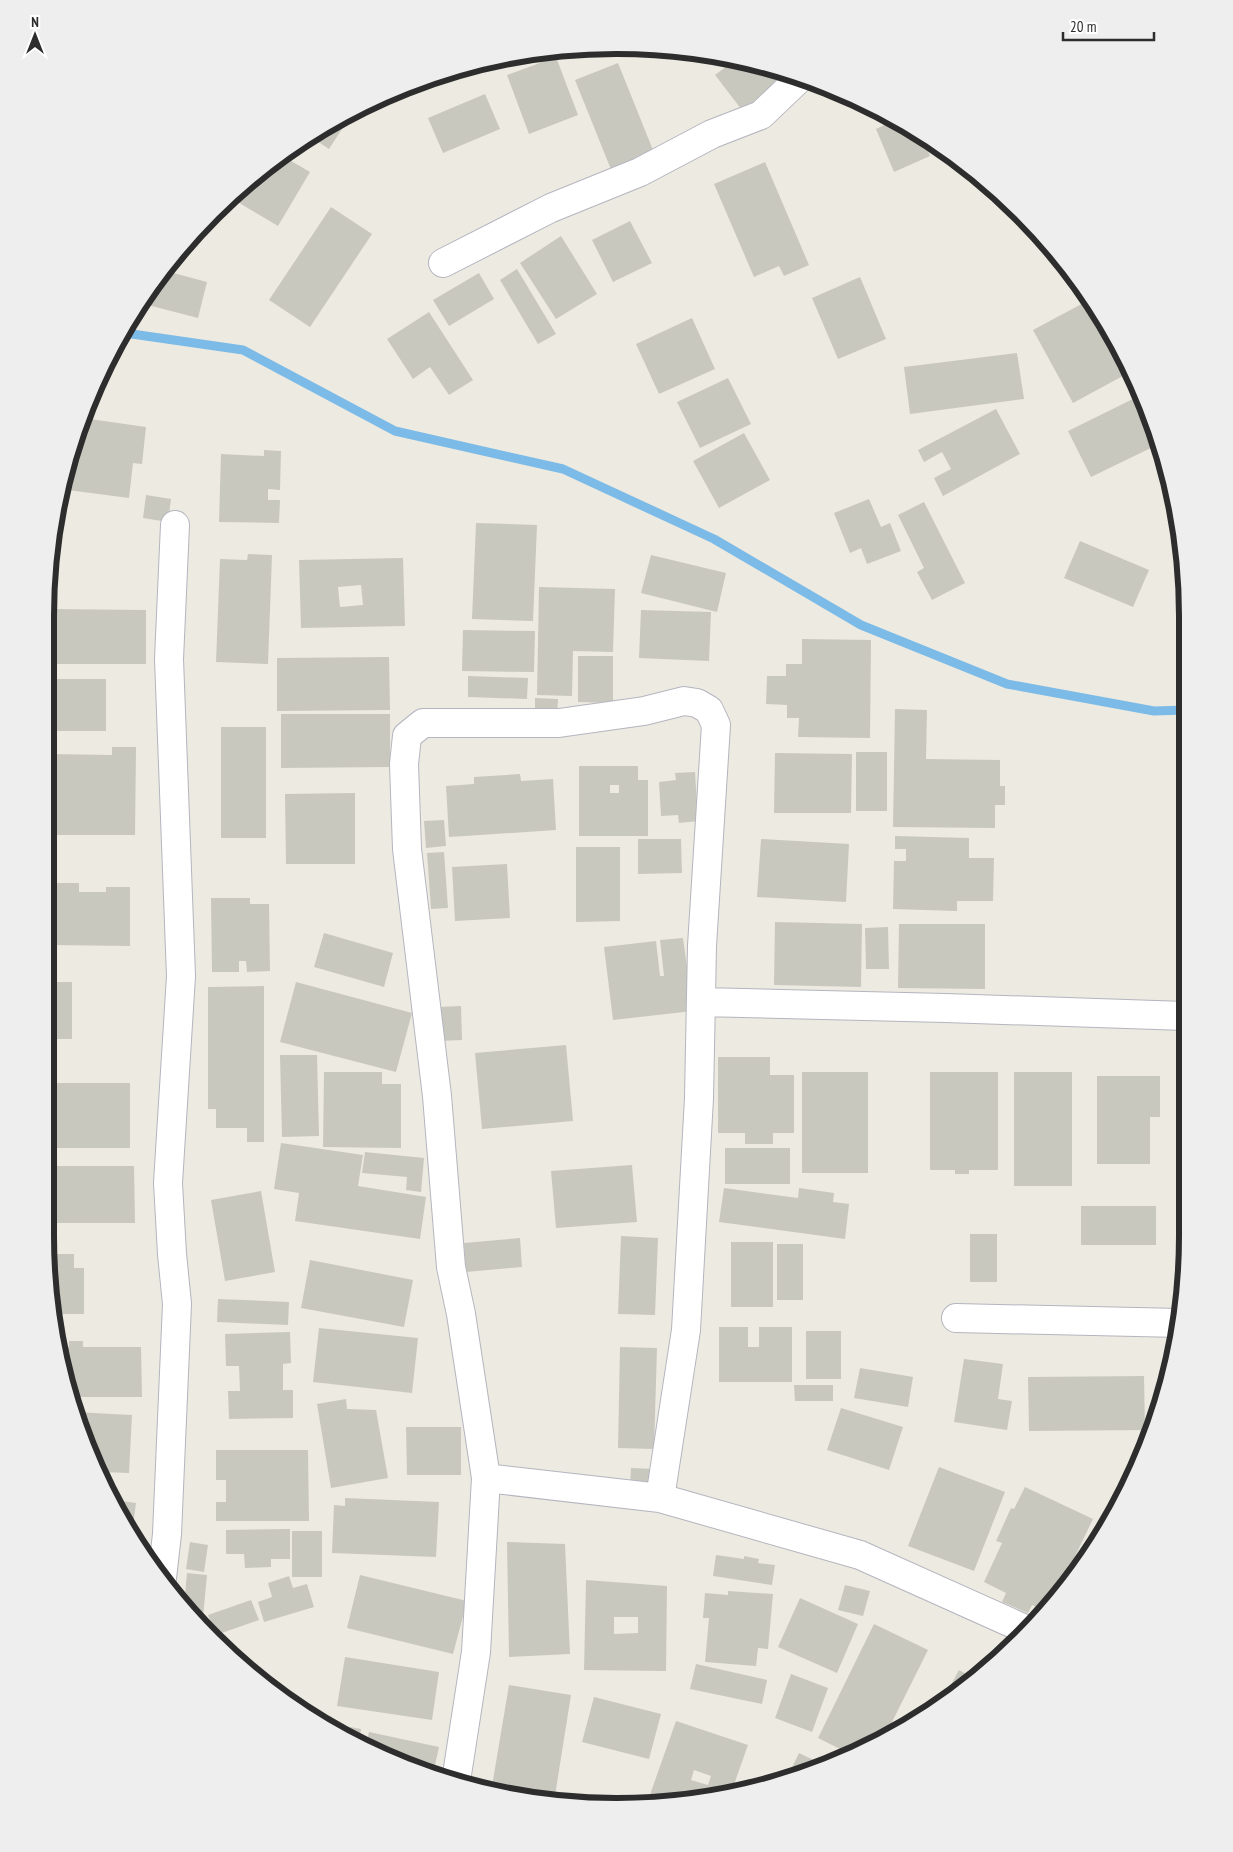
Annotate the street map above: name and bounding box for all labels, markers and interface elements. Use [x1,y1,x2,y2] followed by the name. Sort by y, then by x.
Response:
[10,10,60,60] north arrow
[1063,10,1154,42] scale bar
[31,13,39,31] text: N
[1070,17,1096,36] text: 20 m

